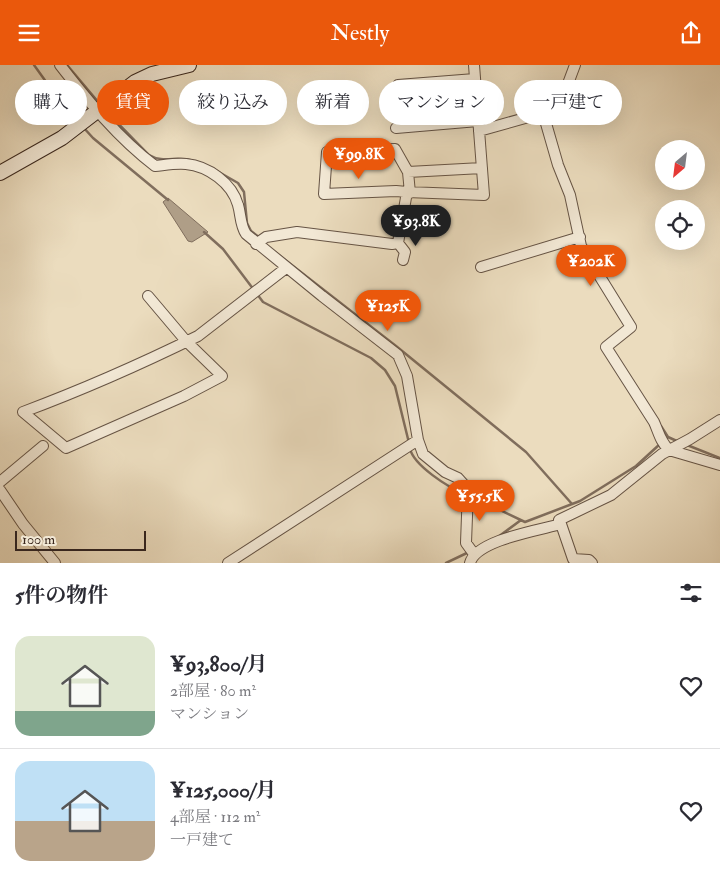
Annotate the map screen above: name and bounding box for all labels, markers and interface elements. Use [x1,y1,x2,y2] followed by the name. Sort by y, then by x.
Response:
[15,19,43,47] icon: menu
[331,19,389,47] text: Nestly
[677,19,705,47] icon: share
[15,80,87,125] chip: 購入
[97,80,169,125] chip: 賃貸
[179,80,287,125] chip: 絞り込み
[297,80,369,125] chip: 新着
[379,80,504,125] chip: マンション
[514,80,622,125] chip: 一戸建て
[318,137,400,180] pin: ¥99.8K
[655,140,705,190] north arrow
[655,140,705,250] map controls
[334,144,384,164] text: ¥99.8K
[655,200,705,250] button: locate
[375,205,457,247] pin: ¥93.8K
[392,211,440,231] text: ¥93.8K
[556,245,626,287] pin: ¥202K
[567,251,615,271] text: ¥202K
[353,289,423,332] pin: ¥125K
[366,296,410,316] text: ¥125K
[439,479,521,522] pin: ¥55.5K
[457,486,503,506] text: ¥55.5K
[15,528,146,551] scale bar
[22,531,55,548] text: 100 m
[677,579,705,607] icon: filters
[15,582,108,609] text: 5件の物件
[170,651,267,678] text: ¥93,800/月
[55,656,115,716] icon: home
[677,672,705,700] icon: heart
[170,681,256,701] text: 2部屋 · 80 m²
[170,704,249,724] text: マンション
[170,777,277,804] text: ¥125,000/月
[55,781,115,841] icon: home
[677,797,705,825] icon: heart
[170,807,260,827] text: 4部屋 · 112 m²
[170,830,234,850] text: 一戸建て

